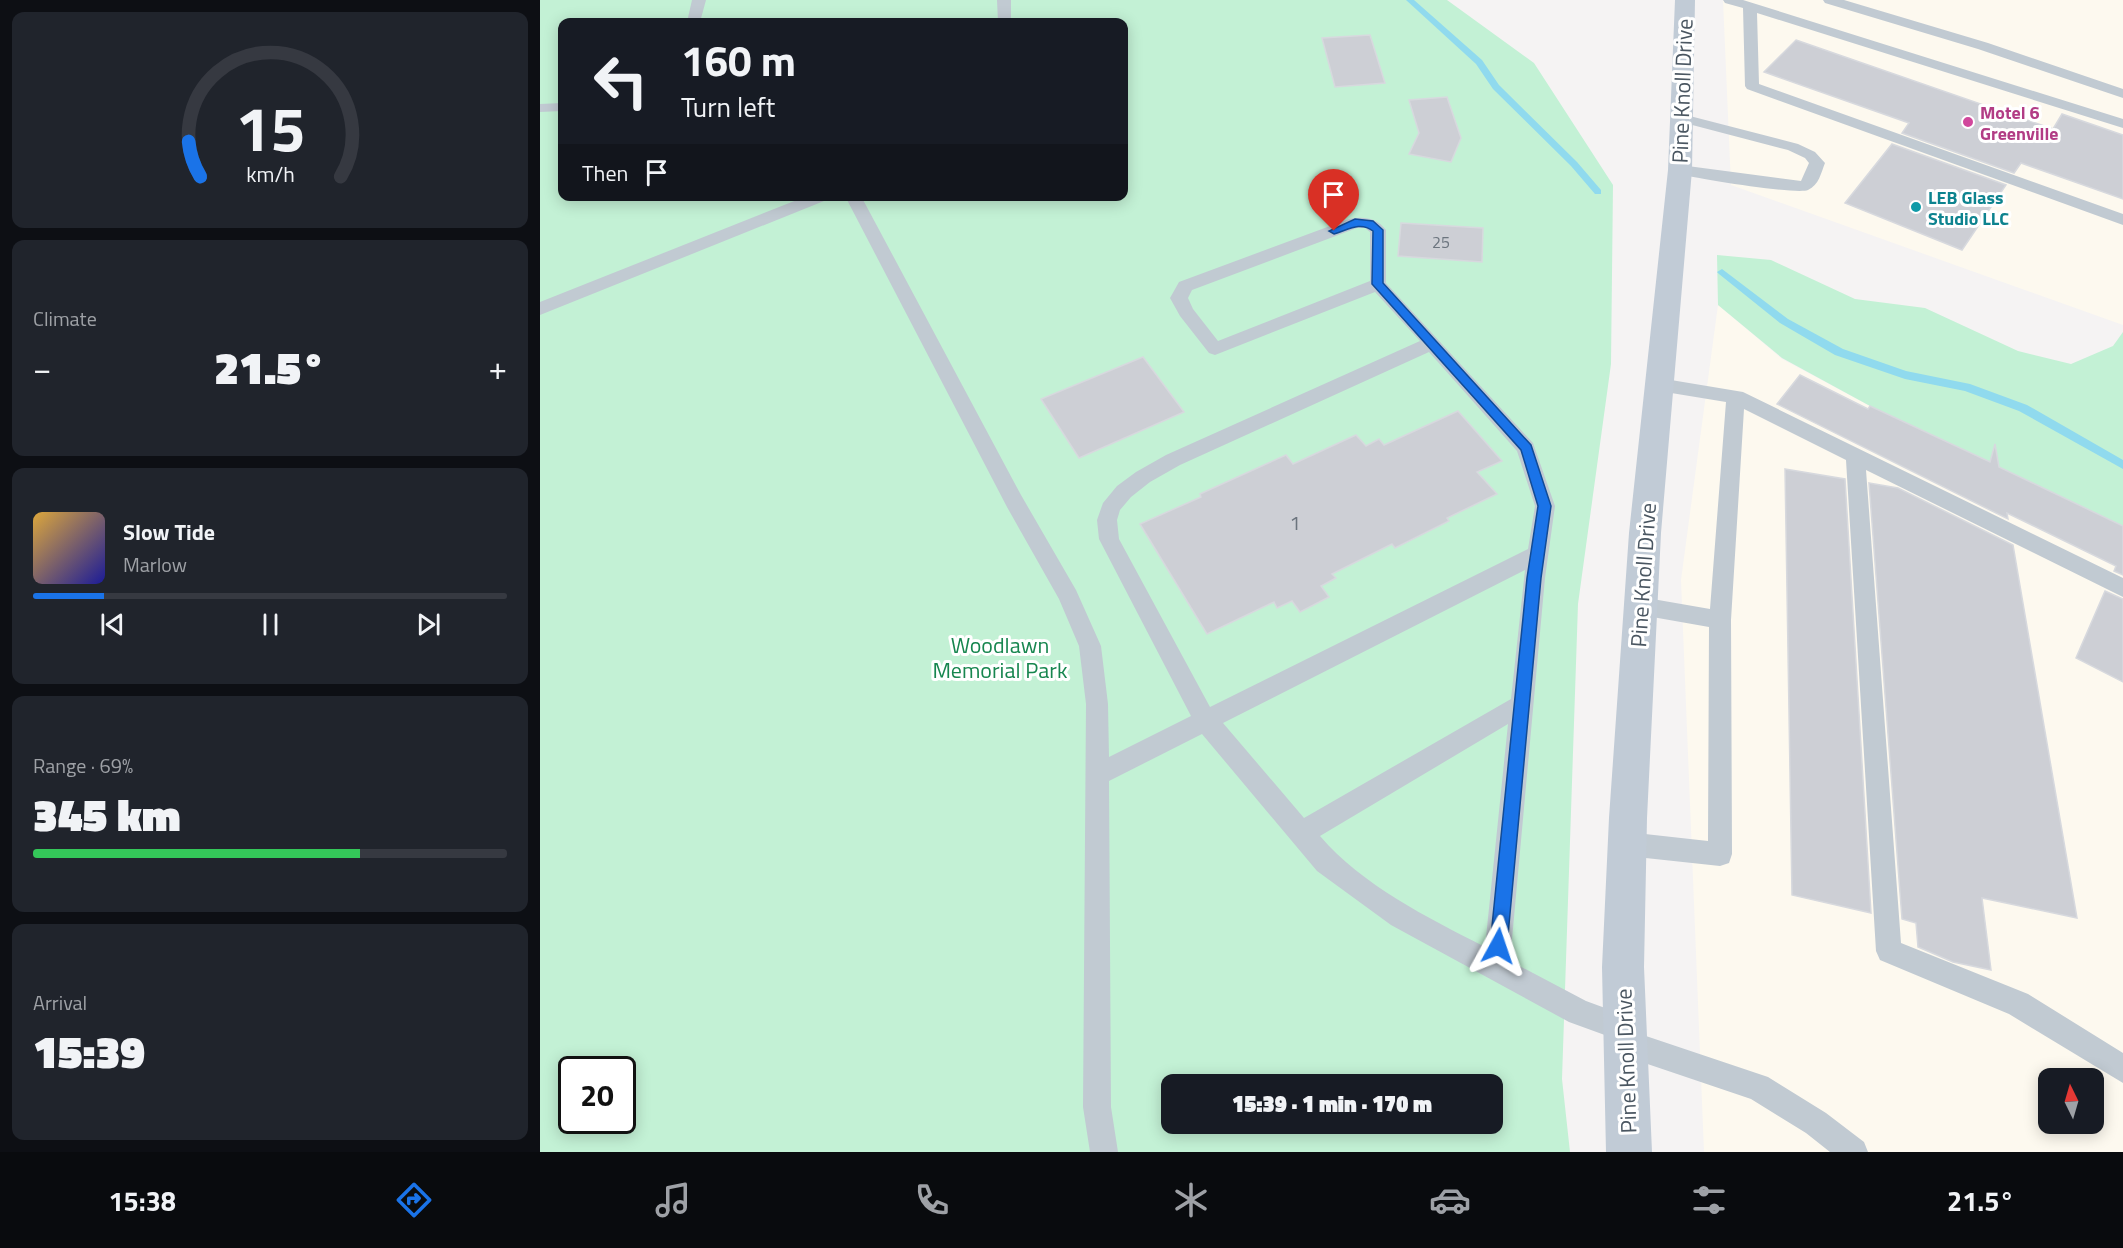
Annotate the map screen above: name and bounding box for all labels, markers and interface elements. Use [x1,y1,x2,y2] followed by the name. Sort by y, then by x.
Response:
[1662,18,1702,164] street label: Pine Knoll Drive
[681,28,796,92] text: 160 m
[582,42,660,120] icon: left
[235,80,305,175] text: 15
[681,86,775,127] text: Turn left
[1980,99,2058,147] place label: Motel 6 Greenville
[1961,115,1975,129] marker: Motel 6 Greenville
[582,156,628,190] text: Then
[640,156,673,189] icon: arrive
[246,158,294,190] text: km/h
[1308,169,1359,231] pin
[1317,178,1350,211] icon: arrive
[1928,184,2009,232] place label: LEB Glass Studio LLC
[1909,200,1923,214] marker: LEB Glass Studio LLC
[1432,230,1450,254] house number: 25
[33,303,97,334] text: Climate
[214,333,326,401] text: 21.5°
[33,343,51,393] text: −
[489,343,507,393] text: +
[1621,502,1665,648] street label: Pine Knoll Drive
[1289,507,1301,538] house number: 1
[123,515,215,549] text: Slow Tide
[123,549,187,580] text: Marlow
[96,608,129,641] icon: previous
[254,608,287,641] icon: pause
[412,608,445,641] icon: next
[933,628,1068,687] park label: Woodlawn Memorial Park
[33,750,133,781] text: Range · 69%
[33,780,181,848] text: 345 km
[1466,914,1530,978] position arrow
[33,987,87,1018] text: Arrival
[1606,988,1646,1134] street label: Pine Knoll Drive
[33,1017,145,1085] text: 15:39
[558,1056,636,1134] speed limit sign: 20
[2038,1068,2104,1134] north arrow
[2038,1068,2104,1134] map controls
[1232,1087,1432,1121] text: 15:39 · 1 min · 170 m
[393,1179,435,1221] icon: directions
[652,1179,694,1221] icon: music
[911,1179,953,1221] icon: phone
[1170,1179,1212,1221] icon: climate
[1429,1179,1471,1221] icon: car
[1688,1179,1730,1221] icon: filters
[109,1180,176,1221] text: 15:38
[1947,1180,2014,1221] text: 21.5°

